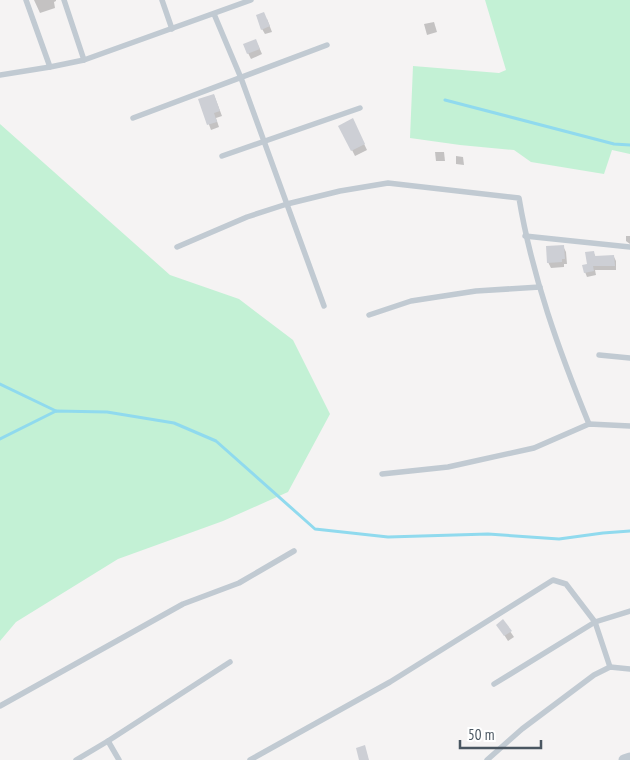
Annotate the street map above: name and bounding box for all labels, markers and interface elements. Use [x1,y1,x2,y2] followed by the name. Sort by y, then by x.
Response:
[460,718,541,750] scale bar
[468,725,494,744] text: 50 m

